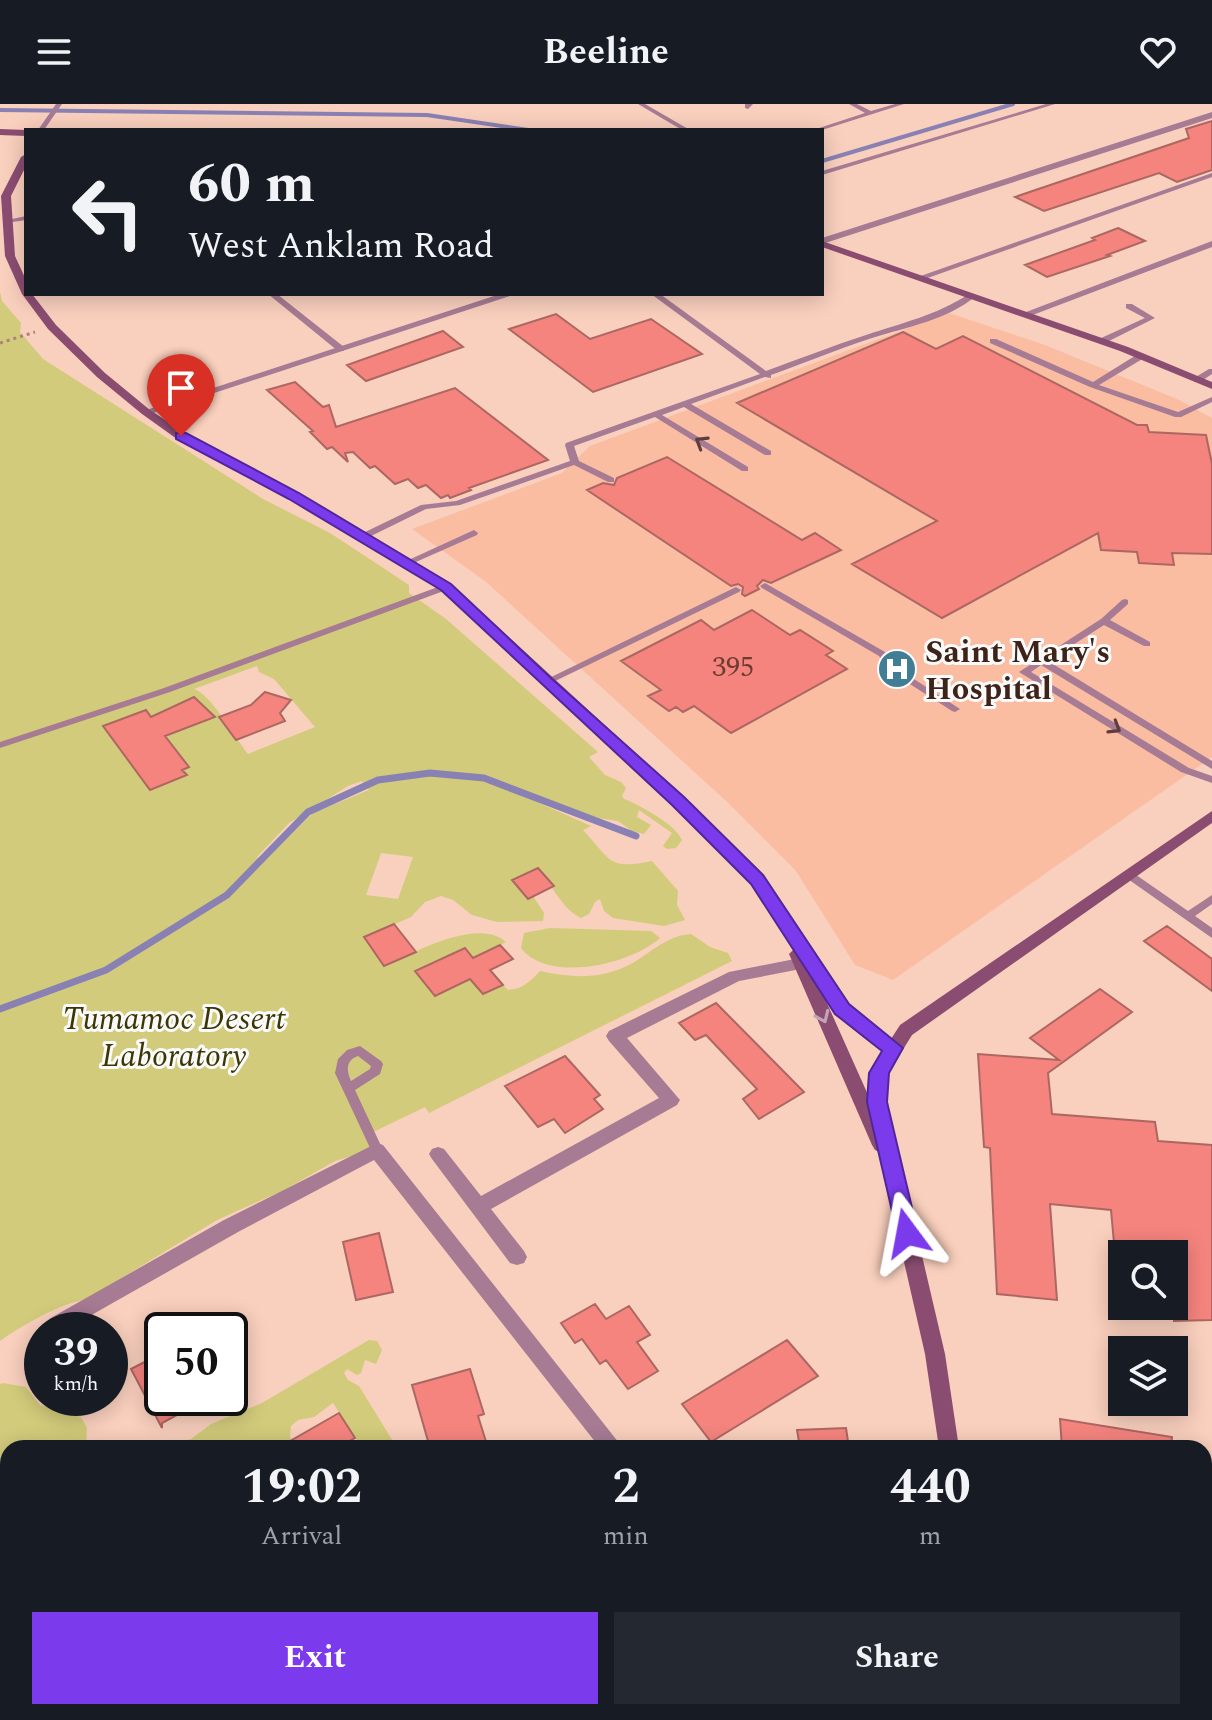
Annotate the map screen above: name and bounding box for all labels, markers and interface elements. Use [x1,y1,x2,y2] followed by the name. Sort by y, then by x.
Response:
[543,25,669,80] text: Beeline
[32,30,76,74] icon: menu
[1136,30,1180,74] icon: heart
[188,142,315,227] text: 60 m
[56,160,160,264] icon: left
[188,219,494,274] text: West Anklam Road
[147,354,215,436] pin
[159,366,203,410] icon: arrive
[695,436,709,451] one-way arrow
[925,628,1110,714] place label: Saint Mary's Hospital
[712,646,754,689] house number: 395
[876,648,918,690] hospital icon: Saint Mary's Hospital
[1106,718,1121,733] one-way arrow
[63,995,286,1081] park label: Tumamoc Desert Laboratory
[813,1009,829,1024] one-way arrow
[865,1191,949,1275] position arrow
[1108,1240,1188,1416] map controls
[1108,1240,1188,1320] button: search
[144,1312,248,1416] speed limit sign: 50
[54,1323,98,1384] text: 39
[1108,1336,1188,1416] button: layers
[54,1369,99,1399] text: km/h
[241,1451,362,1524] text: 19:02
[612,1451,639,1524] text: 2
[890,1451,971,1524] text: 440
[261,1516,342,1556] text: Arrival
[603,1516,649,1556] text: min
[919,1516,941,1556] text: m
[32,1612,598,1704] button: Exit
[614,1612,1180,1704] button: Share

